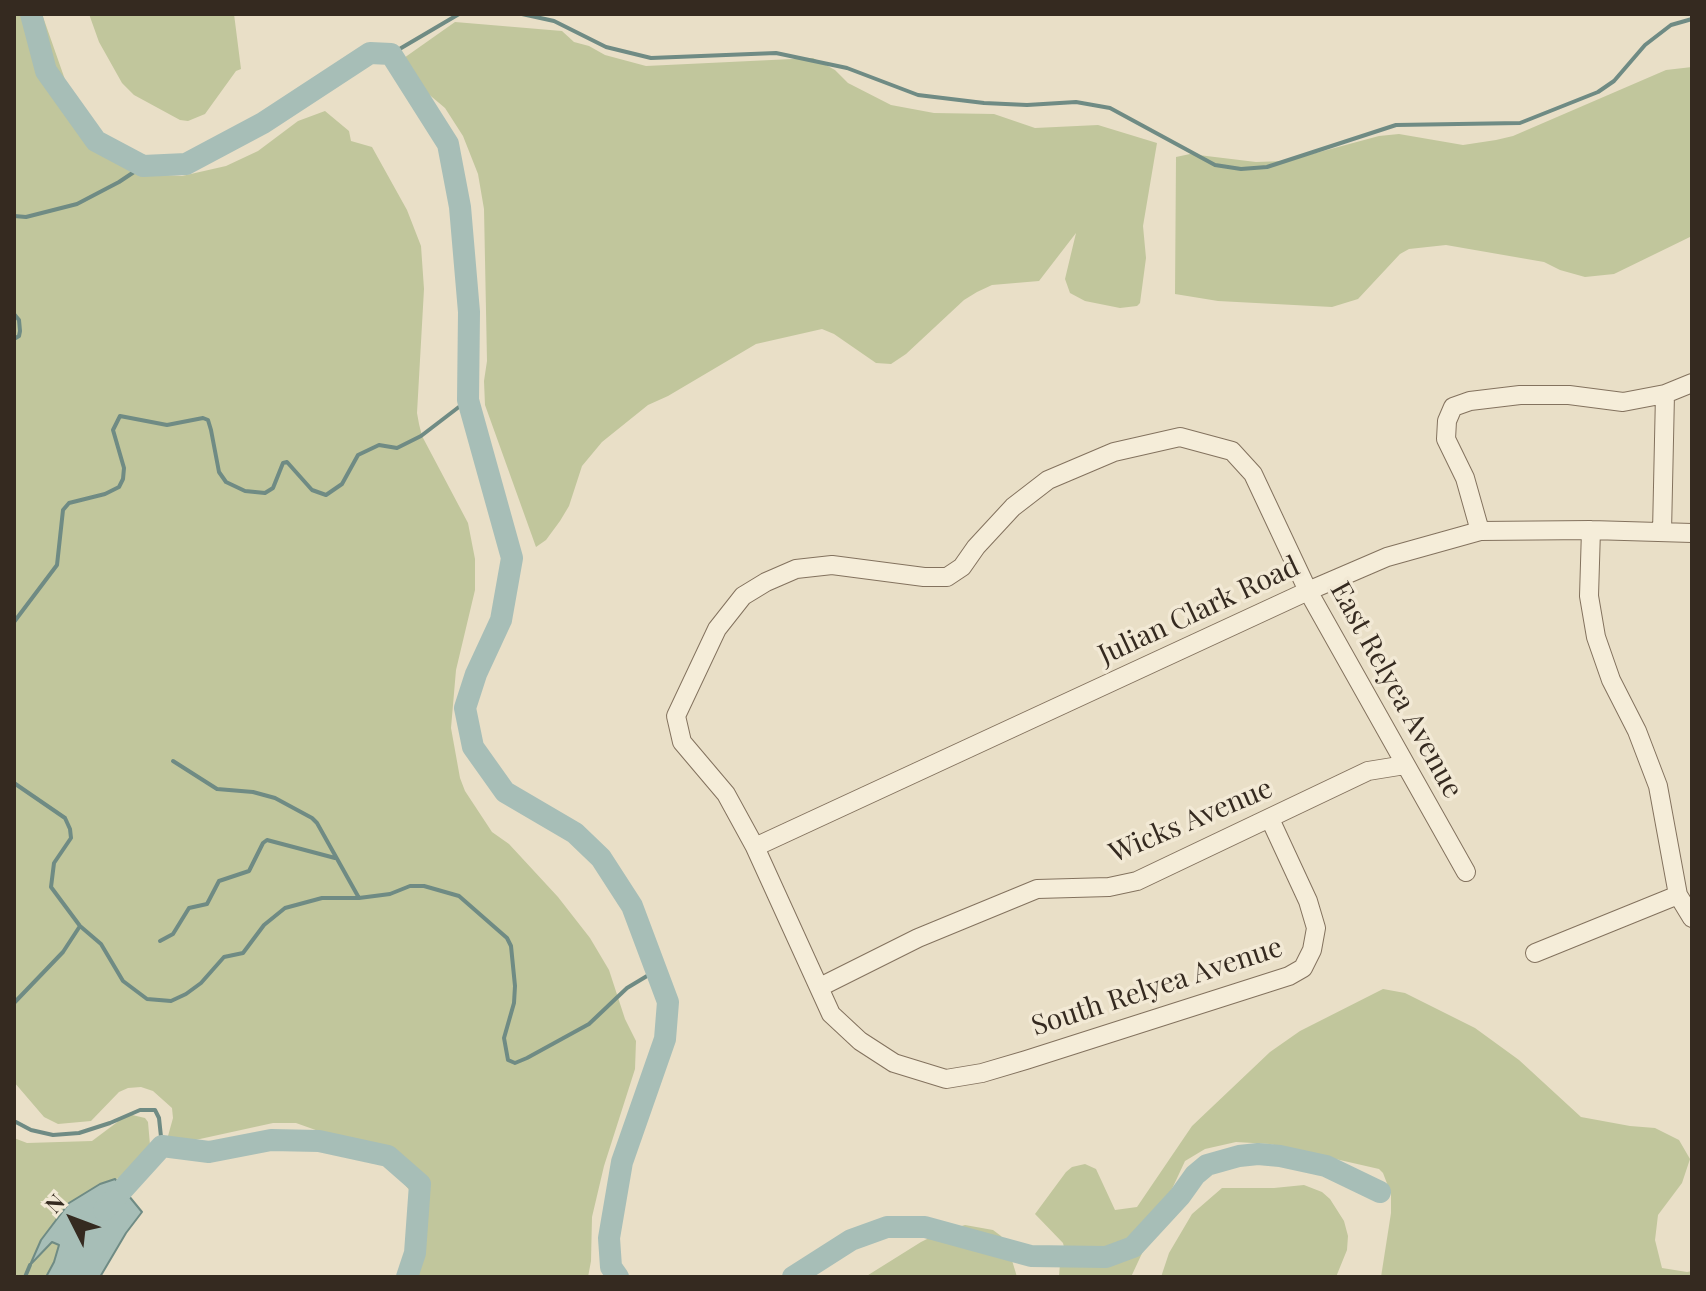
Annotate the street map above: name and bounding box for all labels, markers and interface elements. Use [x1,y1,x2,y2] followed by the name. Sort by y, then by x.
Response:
[1093,550,1305,672] street label: Julian Clark Road
[1323,576,1469,804] street label: East Relyea Avenue
[1104,772,1278,870] street label: Wicks Avenue
[1027,931,1287,1043] street label: South Relyea Avenue
[32,1179,112,1259] north arrow
[38,1187,71,1219] text: N

